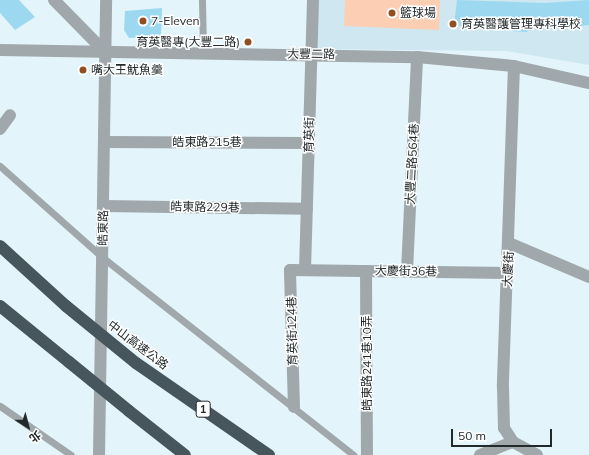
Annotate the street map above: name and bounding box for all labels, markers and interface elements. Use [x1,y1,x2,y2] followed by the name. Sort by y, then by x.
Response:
[400,6,436,20] place label: 籃球場
[387,8,397,18] marker: 籃球場
[151,14,200,28] place label: 7-Eleven
[138,16,148,26] marker: 7-Eleven
[461,17,581,31] place label: 育英醫護管理專科學校
[448,19,458,29] marker: 育英醫護管理專科學校
[136,35,240,49] place label: 育英醫專(大豐二路)
[243,37,253,47] marker: 育英醫專(大豐二路)
[287,46,335,62] street label: 大豐二路
[91,63,163,77] place label: 嘴大王魷魚羹
[78,65,88,75] marker: 嘴大王魷魚羹
[301,117,317,153] street label: 育英街
[403,123,421,205] street label: 大豐二路564巷
[172,135,242,149] street label: 皓東路215巷
[170,199,240,215] street label: 皓東路229巷
[95,210,111,246] street label: 皓東路
[500,251,516,287] street label: 大慶街
[375,263,437,279] street label: 大慶街36巷
[284,296,300,366] street label: 育英街124巷
[360,315,374,411] street label: 皓東路241巷10弄
[105,318,171,372] street label: 中山高速公路
[195,400,211,418] road number: 1
[8,407,48,447] north arrow
[453,421,554,447] scale bar
[26,428,44,446] text: 北
[458,428,486,443] text: 50 m

